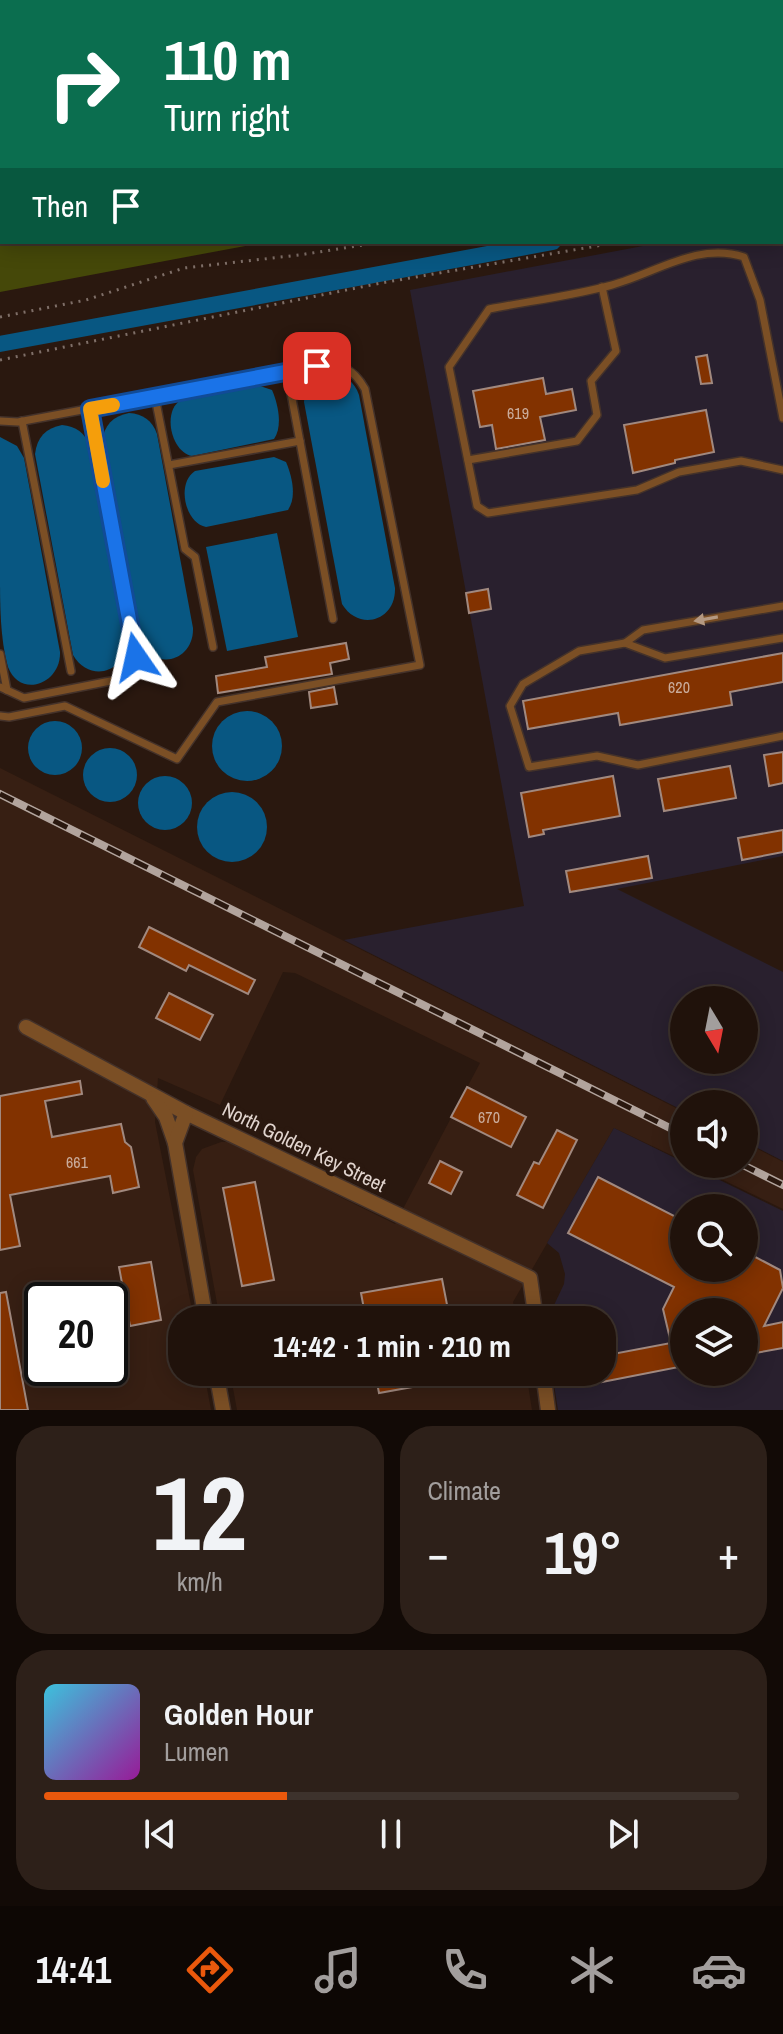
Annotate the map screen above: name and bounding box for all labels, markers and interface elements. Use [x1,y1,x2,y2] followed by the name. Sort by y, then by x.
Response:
[164,22,292,97] text: 110 m
[32,32,136,136] icon: right
[164,94,289,142] text: Turn right
[104,184,148,228] icon: arrive
[32,186,88,226] text: Then
[283,332,351,400] pin
[295,344,339,388] icon: arrive
[507,402,529,424] house number: 619
[693,614,718,626] one-way arrow
[94,615,178,699] position arrow
[668,676,690,698] house number: 620
[670,986,758,1074] north arrow
[670,986,758,1386] map controls
[670,1090,758,1178] button: sound
[218,1095,391,1198] street label: North Golden Key Street
[478,1106,500,1128] house number: 670
[66,1151,89,1173] house number: 661
[670,1194,758,1282] button: search
[24,1282,128,1386] speed limit sign: 20
[670,1298,758,1386] button: layers
[273,1326,511,1366] text: 14:42 · 1 min · 210 m
[152,1442,247,1582] text: 12
[428,1473,501,1508] text: Climate
[544,1512,623,1593] text: 19°
[428,1523,449,1583] text: −
[718,1523,739,1583] text: +
[177,1564,223,1599] text: km/h
[164,1694,313,1734] text: Golden Hour
[164,1734,229,1769] text: Lumen
[138,1812,182,1856] icon: previous
[369,1812,413,1856] icon: pause
[601,1812,645,1856] icon: next
[182,1942,238,1998] icon: directions
[310,1942,366,1998] icon: music
[437,1942,493,1998] icon: phone
[564,1942,620,1998] icon: climate
[691,1942,747,1998] icon: car
[36,1946,111,1994] text: 14:41

